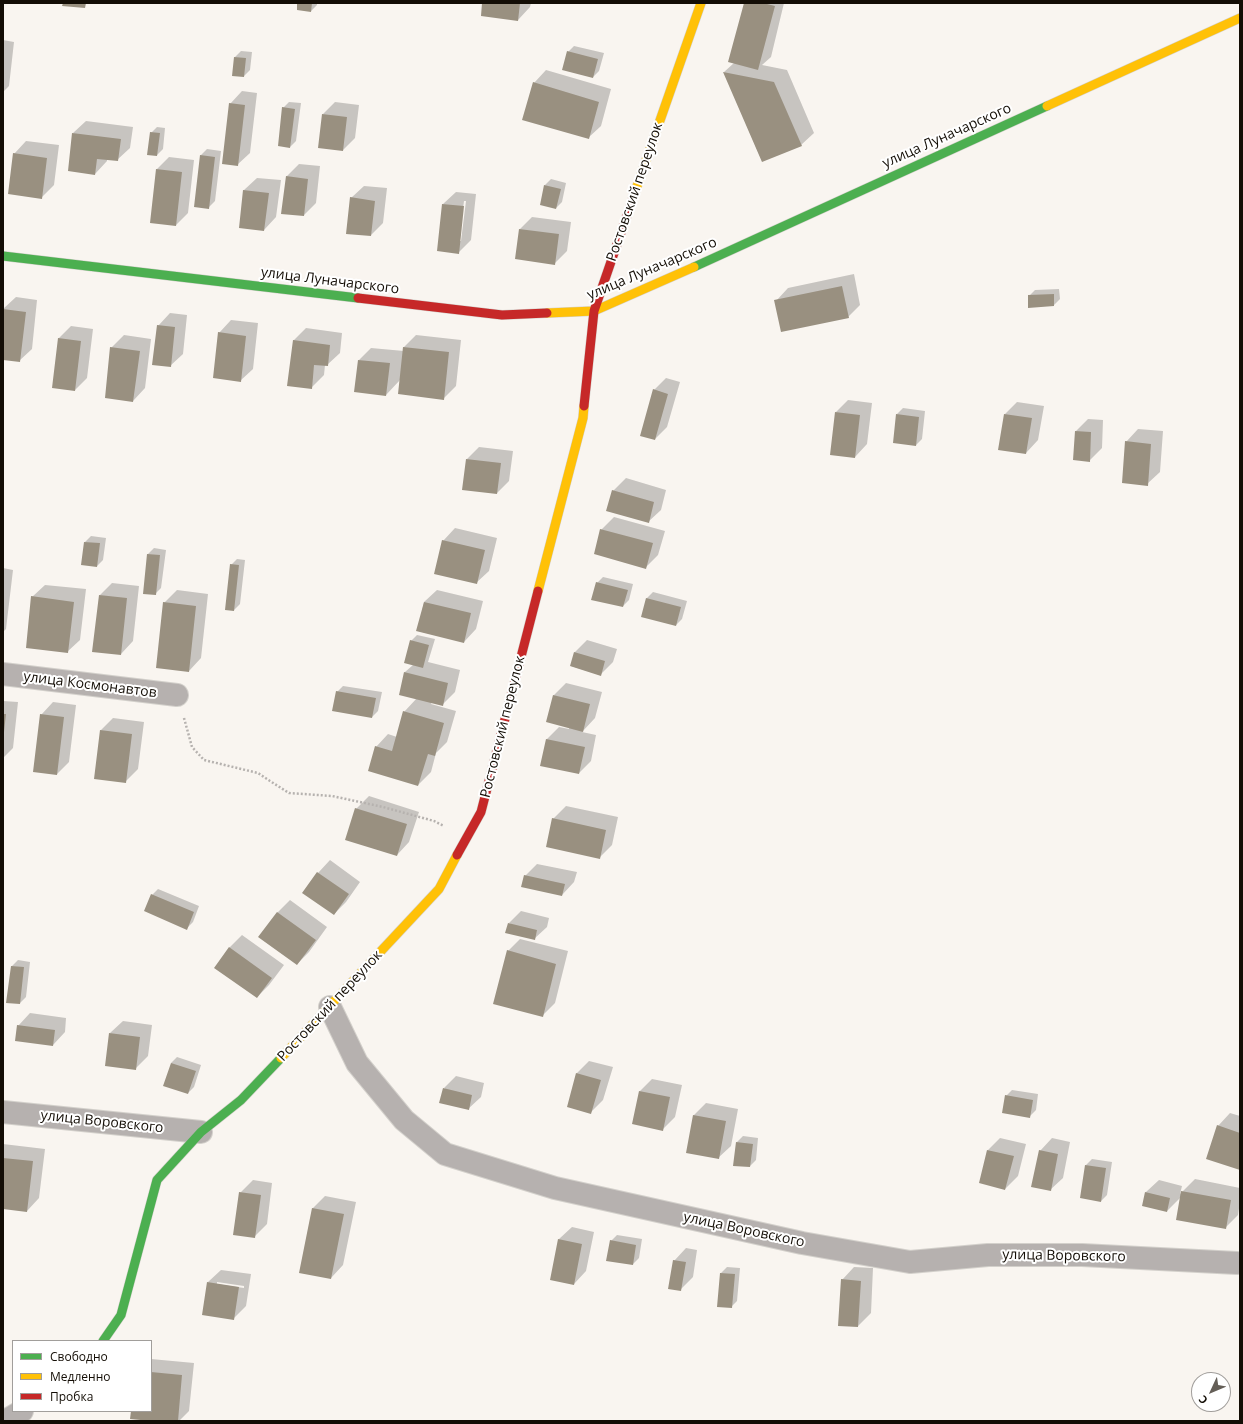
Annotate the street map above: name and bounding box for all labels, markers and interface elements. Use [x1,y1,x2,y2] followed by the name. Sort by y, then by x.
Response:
[880,100,1014,172] street label: улица Луначарского
[603,120,667,264] street label: Ростовский переулок
[585,234,719,304] street label: улица Луначарского
[260,264,400,298] street label: улица Луначарского
[477,654,529,800] street label: Ростовский переулок
[22,668,158,702] street label: улица Космонавтов
[274,947,386,1065] street label: Ростовский переулок
[40,1107,164,1137] street label: улица Воровского
[682,1209,806,1251] street label: улица Воровского
[1002,1247,1126,1265] street label: улица Воровского
[12,1340,152,1412] legend
[50,1348,108,1365] text: Свободно
[50,1368,110,1385] text: Медленно
[1191,1372,1231,1412] north arrow
[50,1388,93,1405] text: Пробка
[1195,1392,1211,1408] text: С

